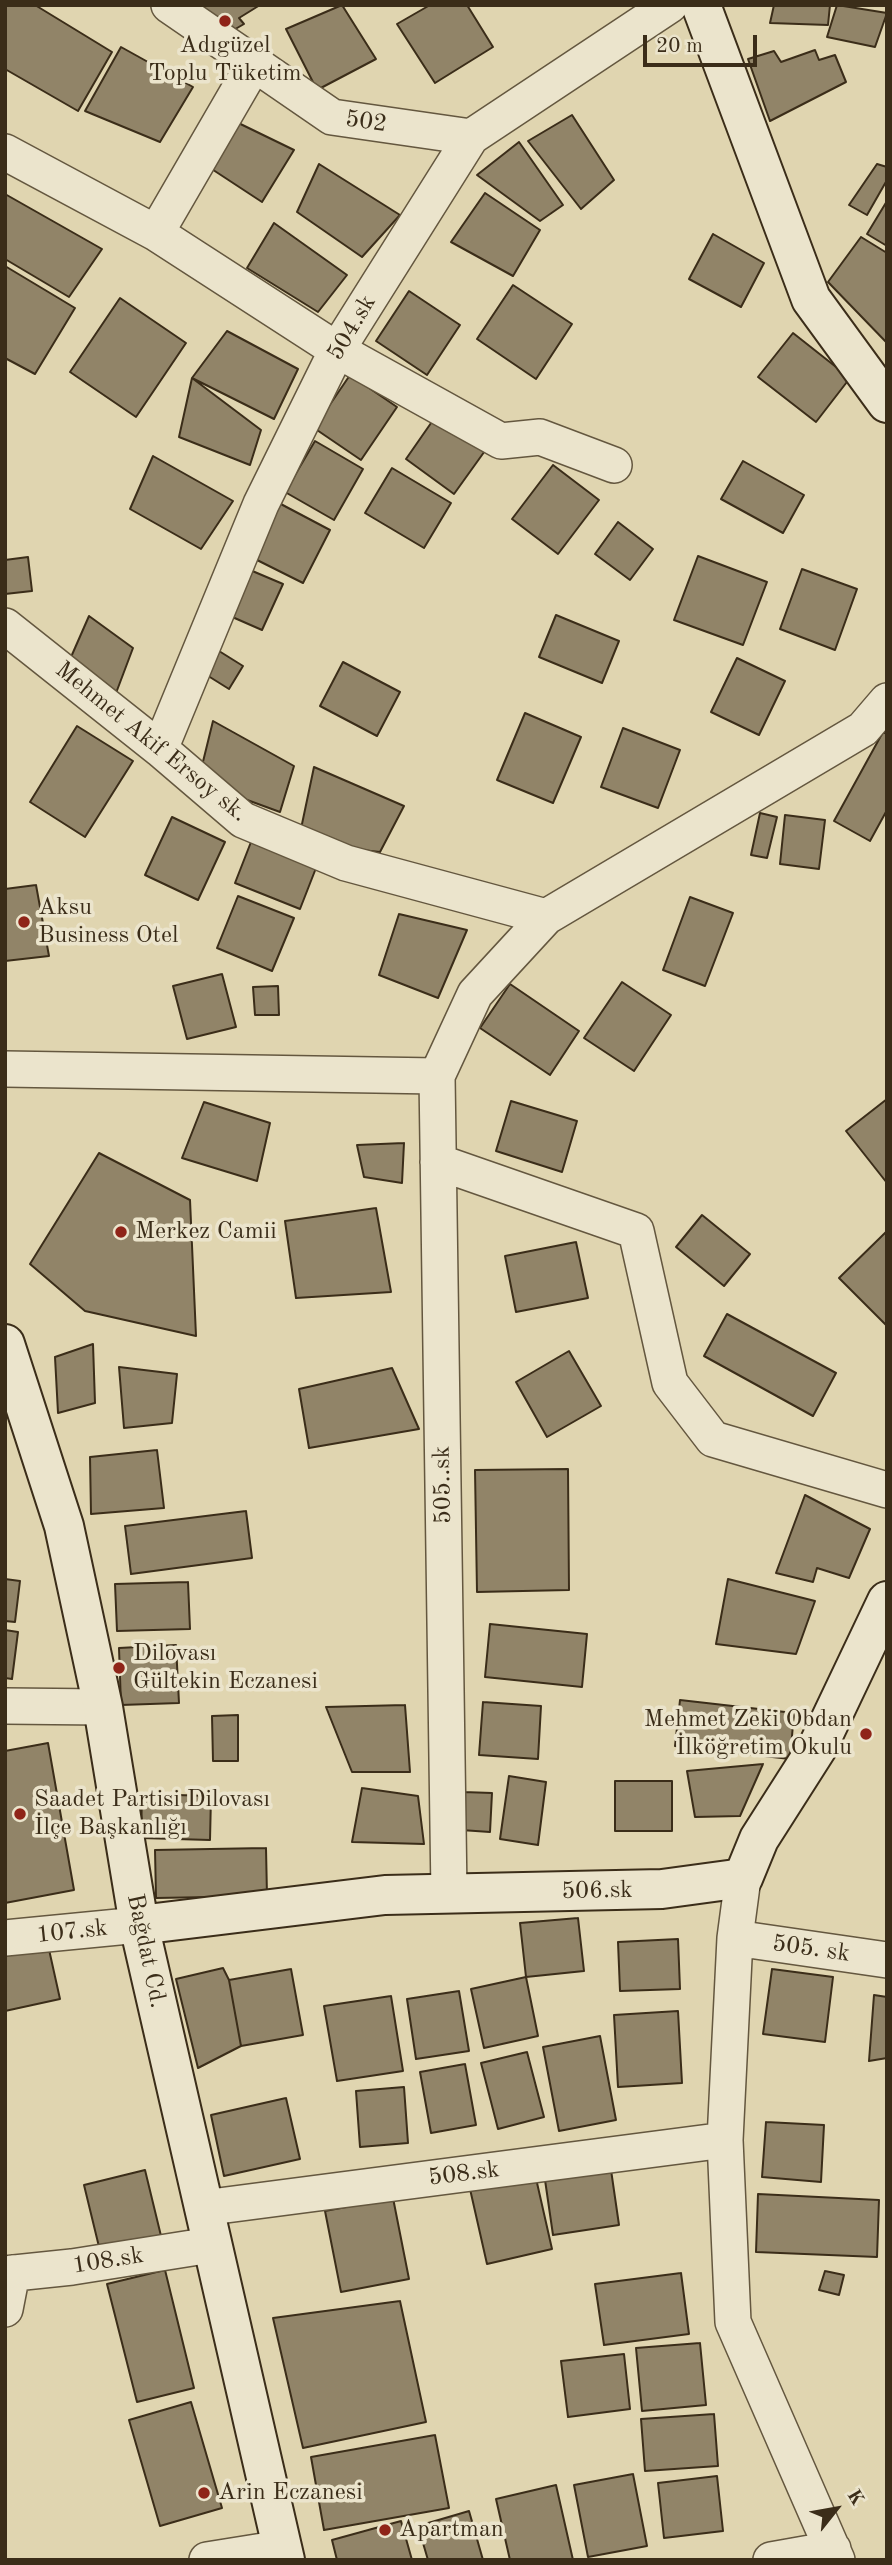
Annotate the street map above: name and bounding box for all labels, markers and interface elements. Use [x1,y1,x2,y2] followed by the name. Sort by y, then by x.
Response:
[217,13,233,29] marker: Adıgüzel Toplu Tüketim
[647,21,761,65] scale bar
[148,32,302,88] place label: Adıgüzel Toplu Tüketim
[656,36,703,57] text: 20 m
[343,105,389,139] street label: 502
[321,290,383,366] street label: 504.sk
[49,656,253,828] street label: Mehmet Akif Ersoy sk.
[38,894,179,950] place label: Aksu Business Otel
[16,914,32,930] marker: Aksu Business Otel
[135,1218,277,1246] place label: Merkez Camii
[113,1224,129,1240] marker: Merkez Camii
[428,1446,458,1524] street label: 505..sk
[133,1640,318,1696] place label: Dilovası Gültekin Eczanesi
[111,1660,127,1676] marker: Dilovası Gültekin Eczanesi
[644,1706,852,1762] place label: Mehmet Zeki Obdan İlköğretim Okulu
[858,1726,874,1742] marker: Mehmet Zeki Obdan İlköğretim Okulu
[34,1786,270,1842] place label: Saadet Partisi Dilovası İlçe Başkanlığı
[12,1806,28,1822] marker: Saadet Partisi Dilovası İlçe Başkanlığı
[561,1876,633,1906] street label: 506.sk
[120,1891,172,2011] street label: Bağdat Cd.
[35,1914,109,1950] street label: 107.sk
[770,1929,852,1969] street label: 505. sk
[427,2155,501,2193] street label: 508.sk
[70,2241,146,2281] street label: 108.sk
[801,2474,871,2544] north arrow
[218,2479,363,2507] place label: Arin Eczanesi
[196,2485,212,2501] marker: Arin Eczanesi
[843,2487,866,2509] text: K
[399,2516,504,2544] place label: Apartman
[377,2522,393,2538] marker: Apartman

